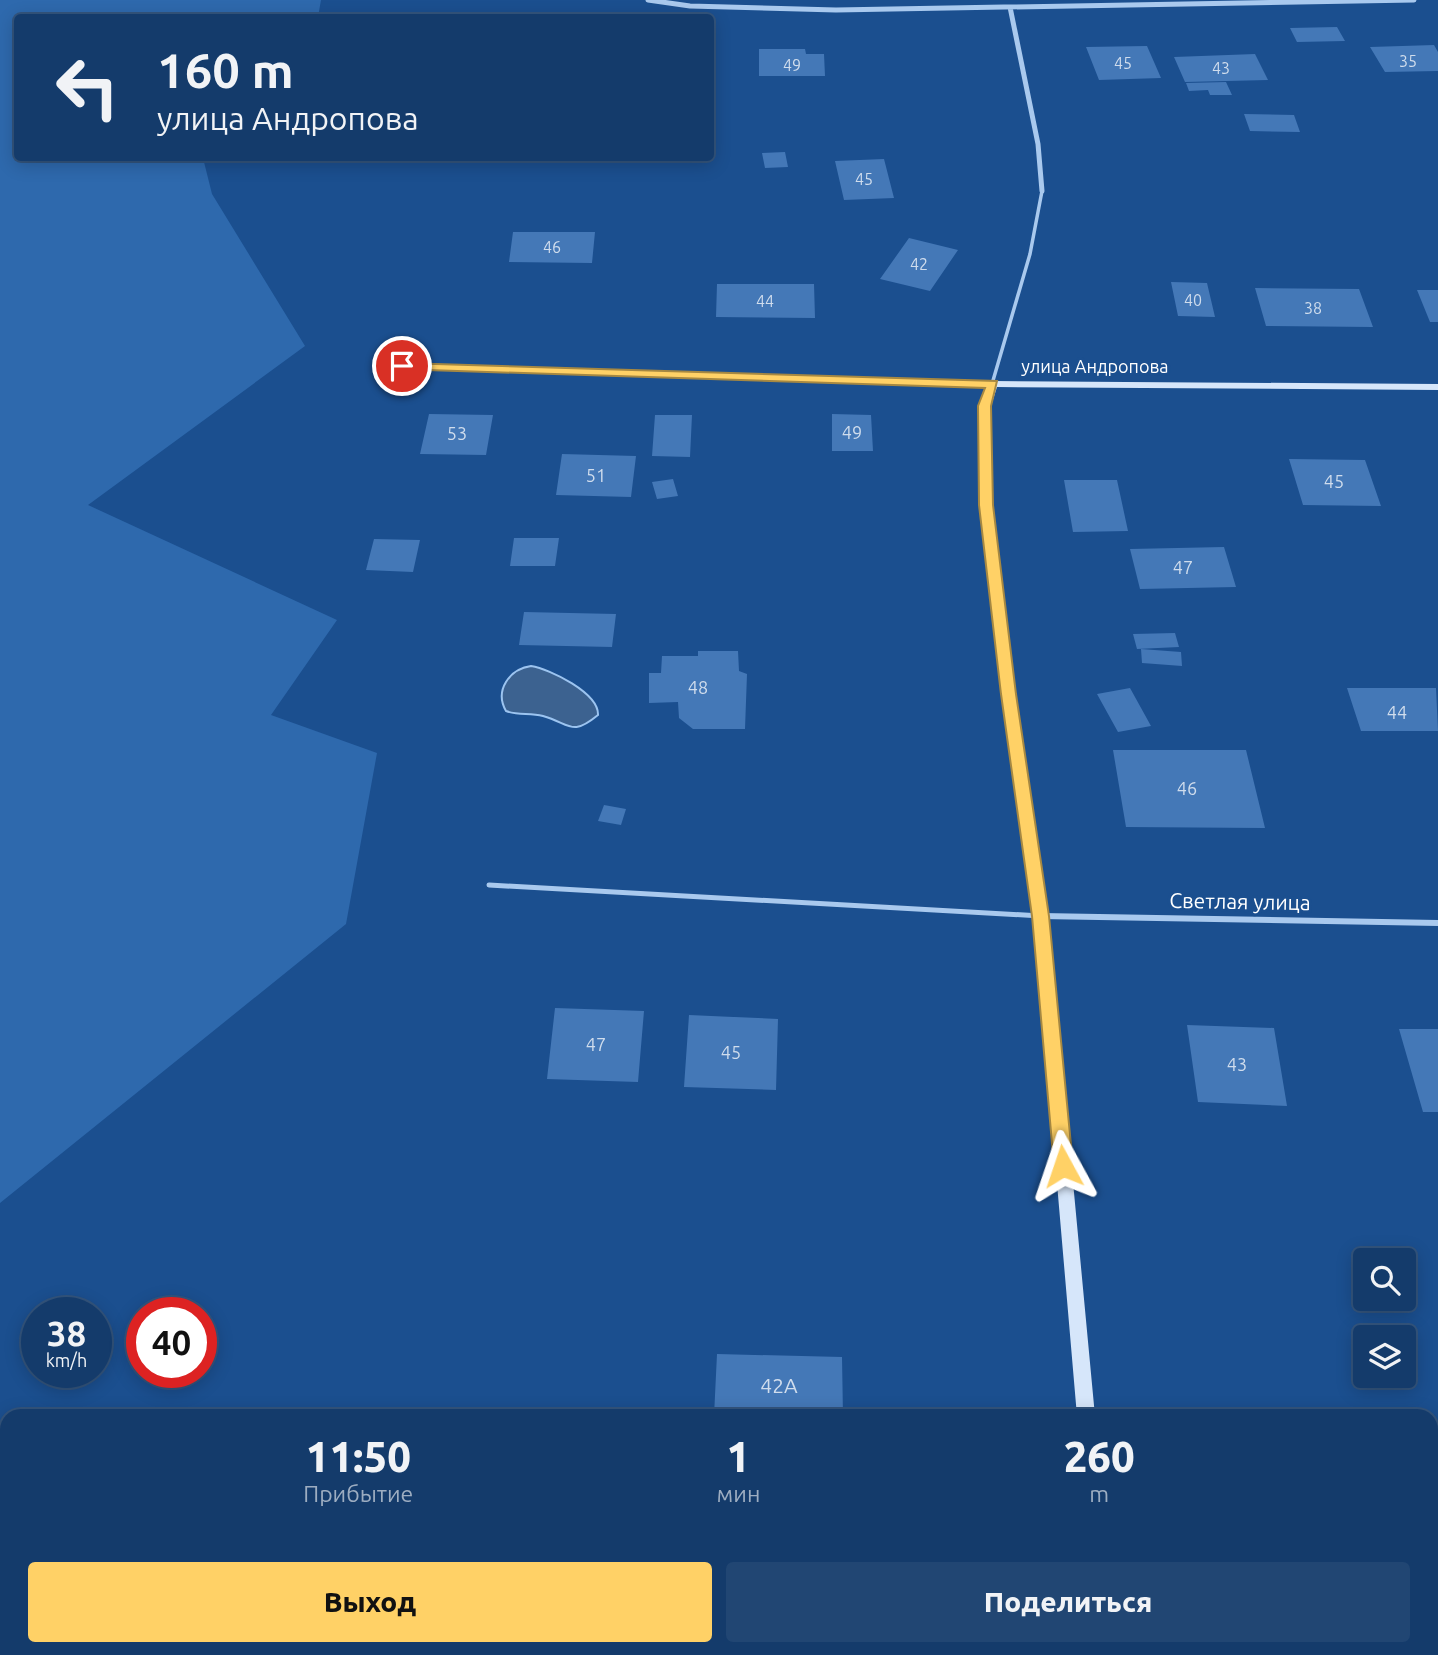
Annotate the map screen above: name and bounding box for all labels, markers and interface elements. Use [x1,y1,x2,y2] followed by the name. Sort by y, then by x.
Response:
[42,42,133,133] icon: left
[157,42,294,97] text: 160 m
[1399,52,1417,70] house number: 35
[1114,54,1132,72] house number: 45
[783,56,801,74] house number: 49
[1212,59,1230,77] house number: 43
[157,100,419,136] text: улица Андропова
[855,170,873,188] house number: 45
[543,238,561,256] house number: 46
[910,255,928,273] house number: 42
[1184,291,1202,309] house number: 40
[756,292,774,310] house number: 44
[1304,299,1322,317] house number: 38
[372,336,432,396] pin
[383,347,421,385] icon: arrive
[1021,356,1169,376] street label: улица Андропова
[842,422,862,442] house number: 49
[447,423,467,443] house number: 53
[586,465,606,485] house number: 51
[1324,471,1344,491] house number: 45
[1173,557,1193,577] house number: 47
[688,677,708,697] house number: 48
[1387,702,1407,722] house number: 44
[1177,778,1197,798] house number: 46
[1169,888,1311,914] street label: Светлая улица
[586,1034,606,1054] house number: 47
[721,1042,741,1062] house number: 45
[1227,1054,1247,1074] house number: 43
[1026,1129,1100,1203] position arrow
[1353,1248,1416,1388] map controls
[1353,1248,1416,1311] button: search
[126,1297,217,1388] speed limit sign: 40
[47,1313,86,1353] text: 38
[1353,1325,1416,1388] button: layers
[46,1350,87,1370] text: km/h
[760,1373,798,1397] house number: 42А
[306,1433,411,1480] text: 11:50
[727,1433,750,1480] text: 1
[1064,1433,1135,1480] text: 260
[303,1481,413,1506] text: Прибытие
[717,1481,760,1506] text: мин
[1089,1481,1109,1506] text: m
[28,1562,712,1642] button: Выход
[726,1562,1410,1642] button: Поделиться

